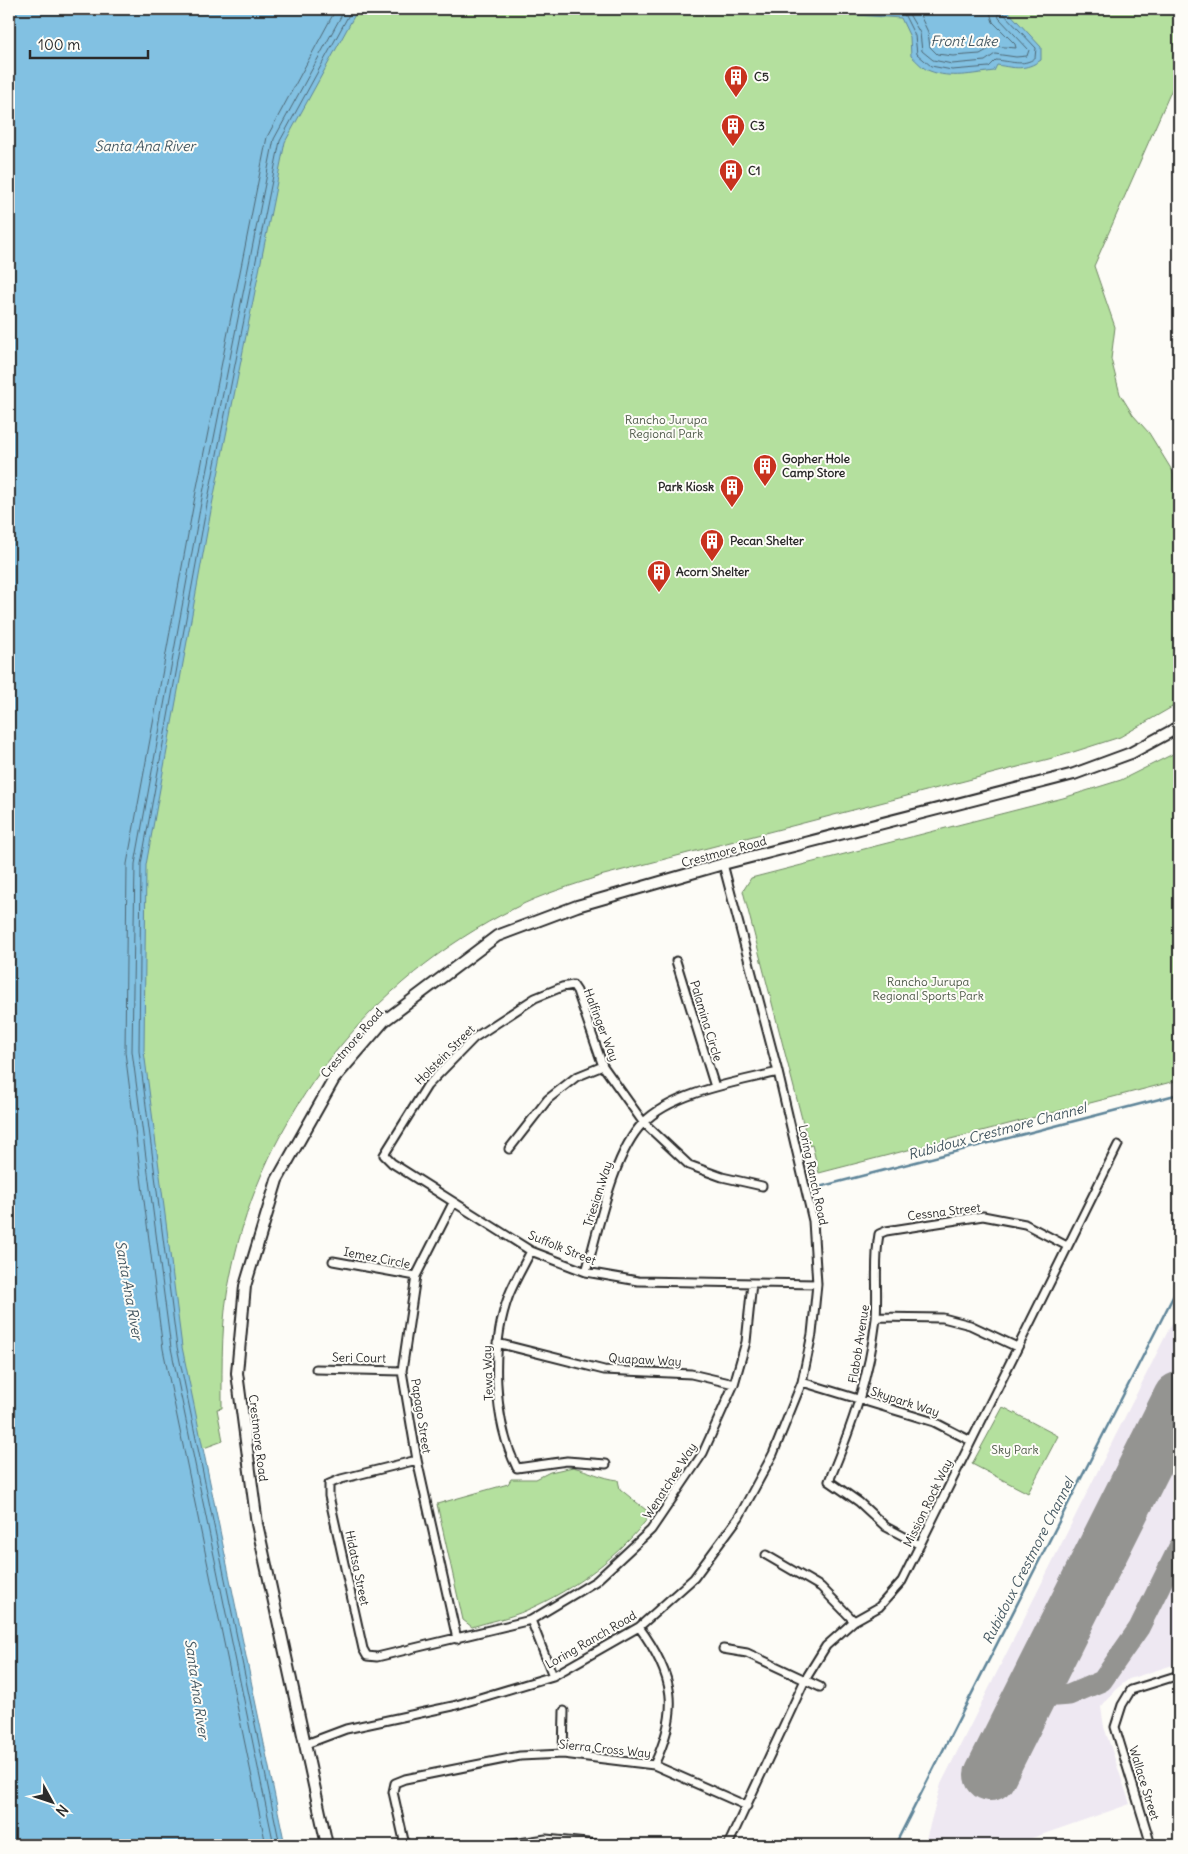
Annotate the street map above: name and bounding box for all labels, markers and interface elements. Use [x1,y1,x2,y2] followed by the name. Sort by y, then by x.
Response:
[30,28,148,60] scale bar
[931,32,999,50] water label: Front Lake
[38,35,80,54] text: 100 m
[723,64,749,98] building icon: C5
[754,69,769,84] place label: C5
[720,113,746,147] building icon: C3
[750,118,765,133] place label: C3
[95,137,197,155] water label: Santa Ana River
[718,158,744,192] building icon: C1
[748,163,760,178] place label: C1
[625,412,707,441] park label: Rancho Jurupa Regional Park
[782,451,850,481] place label: Gopher Hole Camp Store
[752,453,778,487] building icon: Gopher Hole Camp Store
[719,474,745,508] building icon: Park Kiosk
[658,479,714,494] place label: Park Kiosk
[699,528,725,562] building icon: Pecan Shelter
[730,533,804,548] place label: Pecan Shelter
[646,559,672,593] building icon: Acorn Shelter
[676,564,749,579] place label: Acorn Shelter
[680,833,768,870] street label: Crestmore Road
[872,974,984,1003] park label: Rancho Jurupa Regional Sports Park
[687,979,726,1063] street label: Palamina Circle
[581,986,622,1063] street label: Halfinger Way
[317,1005,386,1081] street label: Crestmore Road
[412,1022,478,1088] street label: Holstein Street
[906,1098,1090,1163] water label: Rubidoux Crestmore Channel
[795,1123,831,1227] street label: Loring Ranch Road
[580,1159,615,1229] street label: Triesian Way
[906,1200,981,1223] street label: Cessna Street
[526,1227,598,1268] street label: Suffolk Street
[111,1239,147,1343] water label: Santa Ana River
[343,1244,412,1271] street label: Iemez Circle
[845,1304,872,1384] street label: Flabob Avenue
[479,1345,496,1401] street label: Tewa Way
[332,1350,386,1365] street label: Seri Court
[608,1350,682,1369] street label: Quapaw Way
[408,1377,435,1455] street label: Papago Street
[869,1383,941,1420] street label: Skypark Way
[246,1394,271,1482] street label: Crestmore Road
[639,1440,700,1522] street label: Wenatchee Way
[991,1442,1039,1457] park label: Sky Park
[900,1456,955,1549] street label: Mission Rock Way
[978,1473,1079,1647] water label: Rubidoux Crestmore Channel
[342,1529,373,1607] street label: Hidatsa Street
[543,1607,639,1672] street label: Loring Ranch Road
[181,1638,213,1742] water label: Santa Ana River
[558,1736,652,1761] street label: Sierra Cross Way
[1126,1744,1163,1822] street label: Wallace Street
[28,1776,78,1826] north arrow
[52,1801,72,1820] text: N

